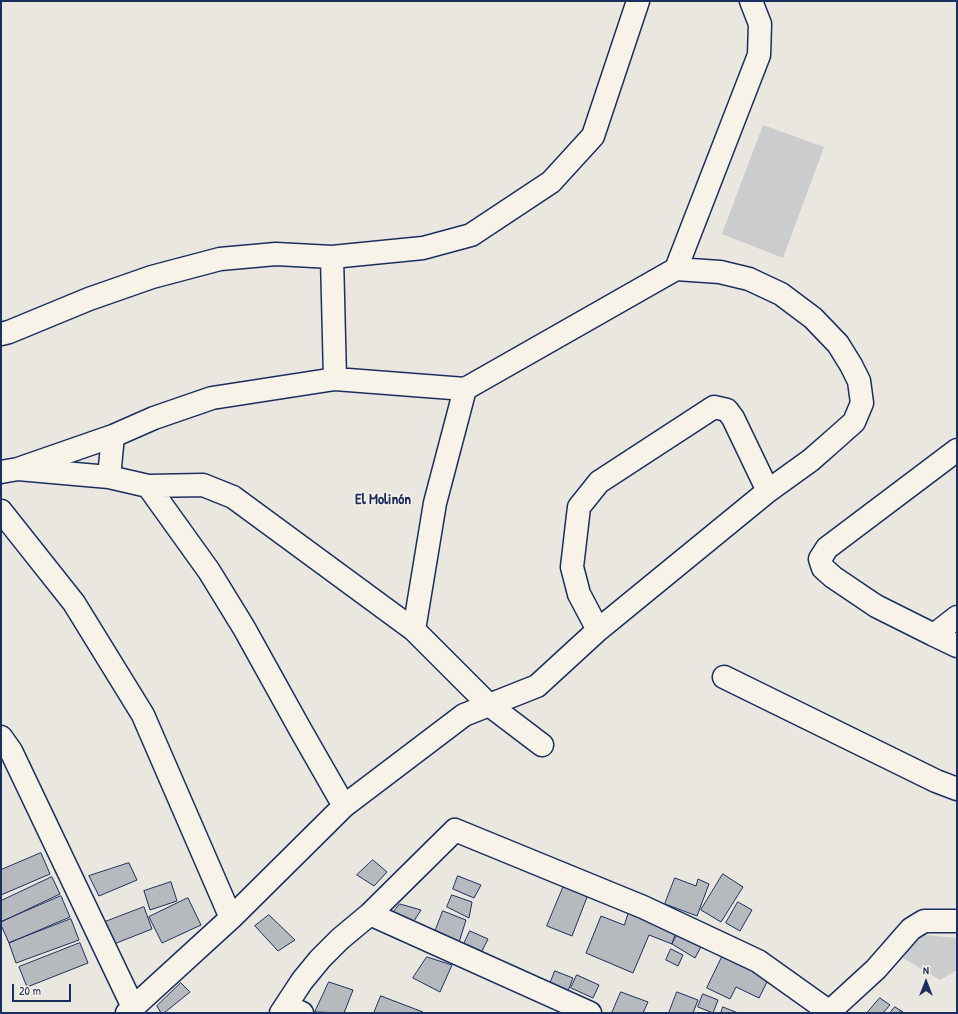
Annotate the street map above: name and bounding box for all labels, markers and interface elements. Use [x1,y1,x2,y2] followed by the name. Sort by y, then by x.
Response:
[355,491,411,509] district label: El Molinón
[906,962,946,1002] north arrow
[923,963,929,977] text: N
[14,976,73,1002] scale bar
[19,982,41,999] text: 20 m

